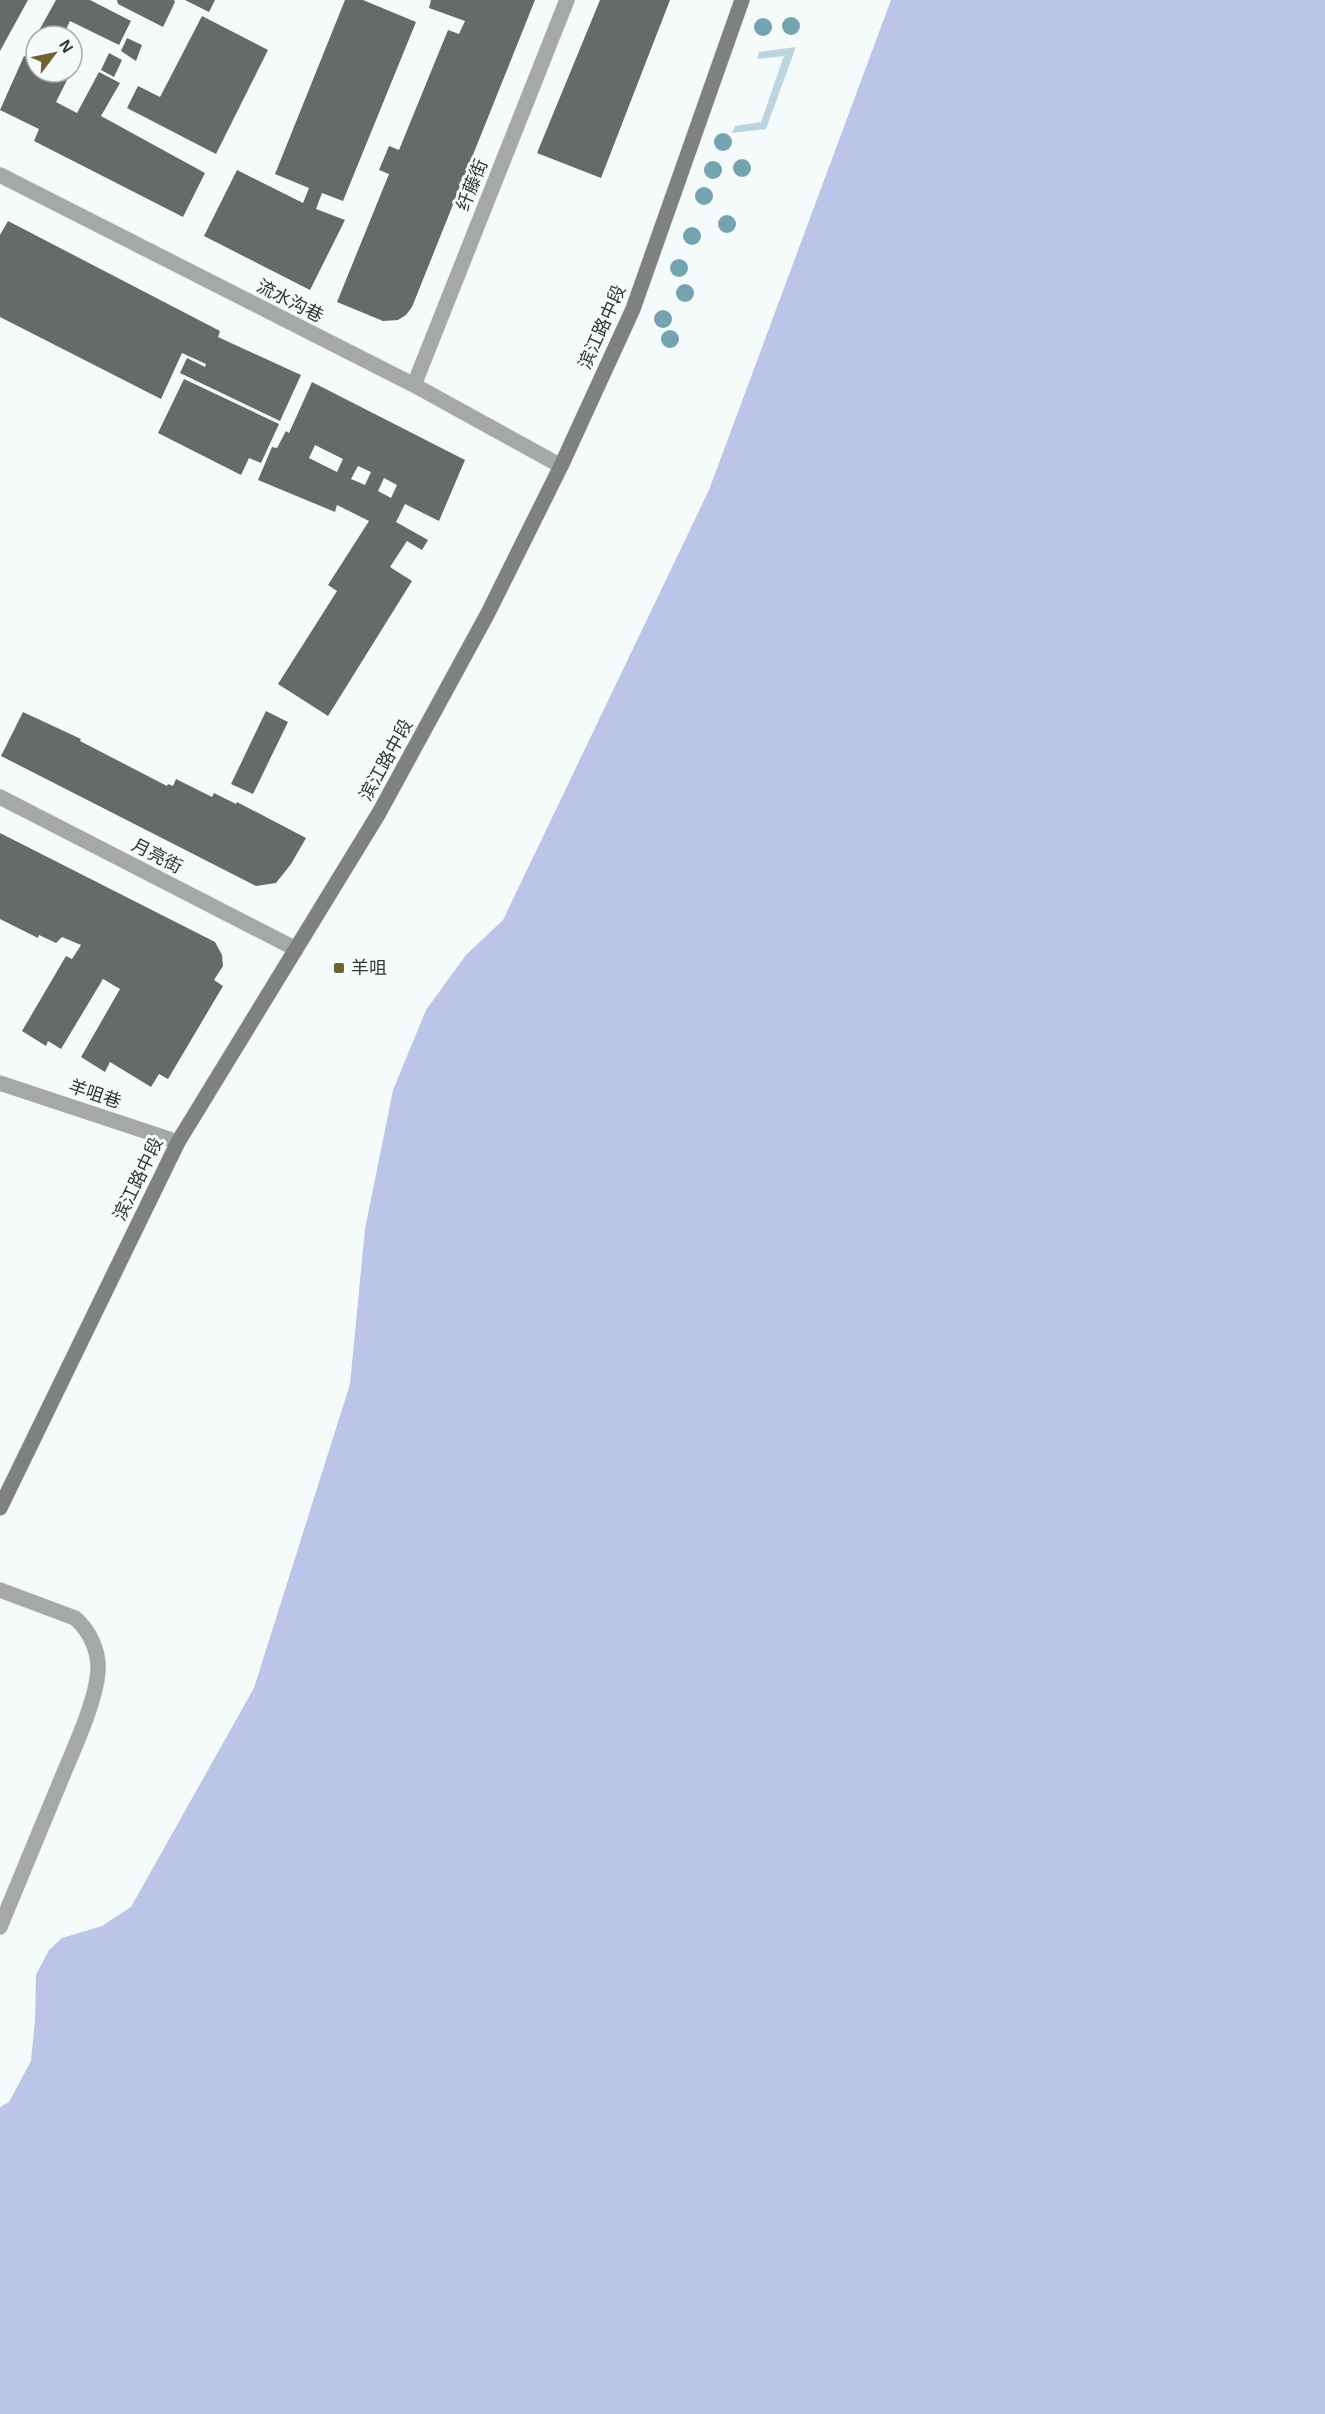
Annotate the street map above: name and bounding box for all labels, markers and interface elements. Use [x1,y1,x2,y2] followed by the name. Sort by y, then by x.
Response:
[24,24,84,84] north arrow
[56,37,77,56] text: N
[453,156,491,214] street label: 纤藤街
[253,276,327,326] street label: 流水沟巷
[575,282,629,372] street label: 滨江路中段
[355,716,417,804] street label: 滨江路中段
[128,835,186,877] street label: 月亮街
[351,958,387,978] place label: 羊咀
[332,961,346,975] marker: 羊咀
[66,1076,124,1112] street label: 羊咀巷
[109,1134,167,1224] street label: 滨江路中段

